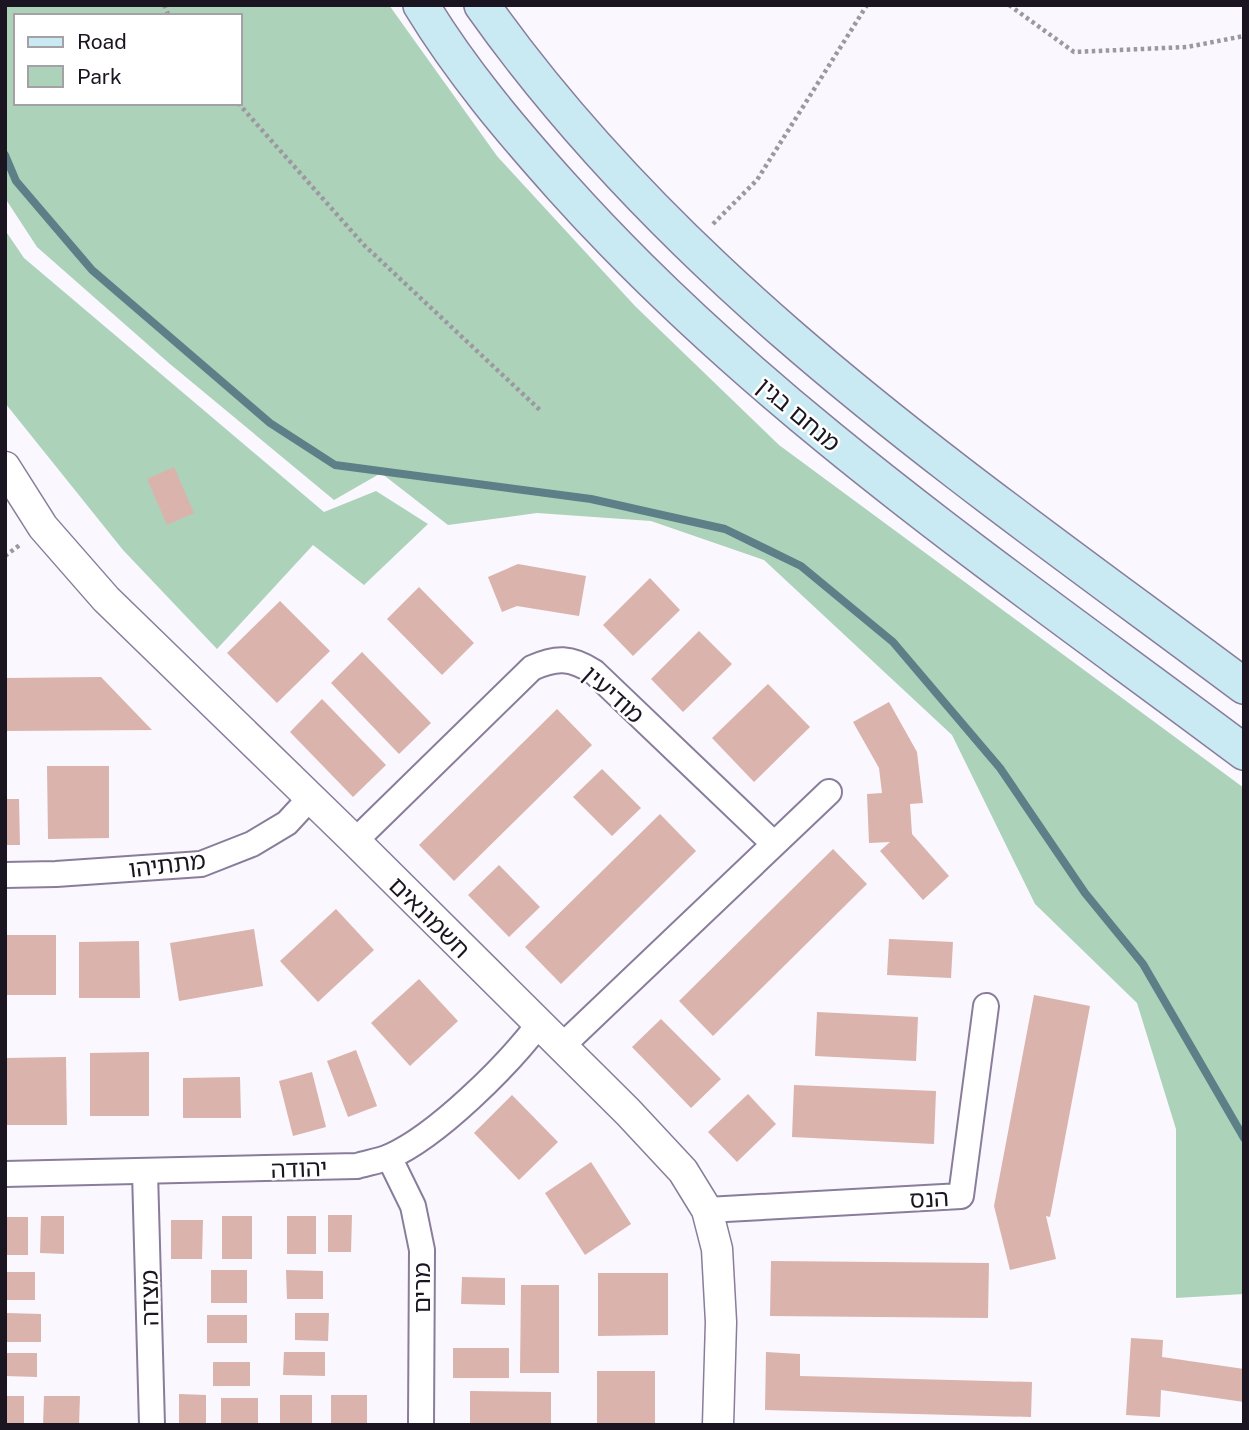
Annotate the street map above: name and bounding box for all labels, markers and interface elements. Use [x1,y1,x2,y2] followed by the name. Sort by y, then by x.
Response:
[14,14,242,105] legend
[77,29,127,54] text: Road
[77,64,122,89] text: Park
[752,371,846,457] street label: מנחם בגין
[578,659,650,729] street label: מודיעין
[127,845,207,883] street label: מתתיהו
[384,871,476,963] street label: חשמונאים
[270,1153,328,1183] street label: יהודה
[909,1183,949,1213] street label: הנס
[407,1262,435,1314] street label: מרים
[135,1270,163,1326] street label: מצדה

